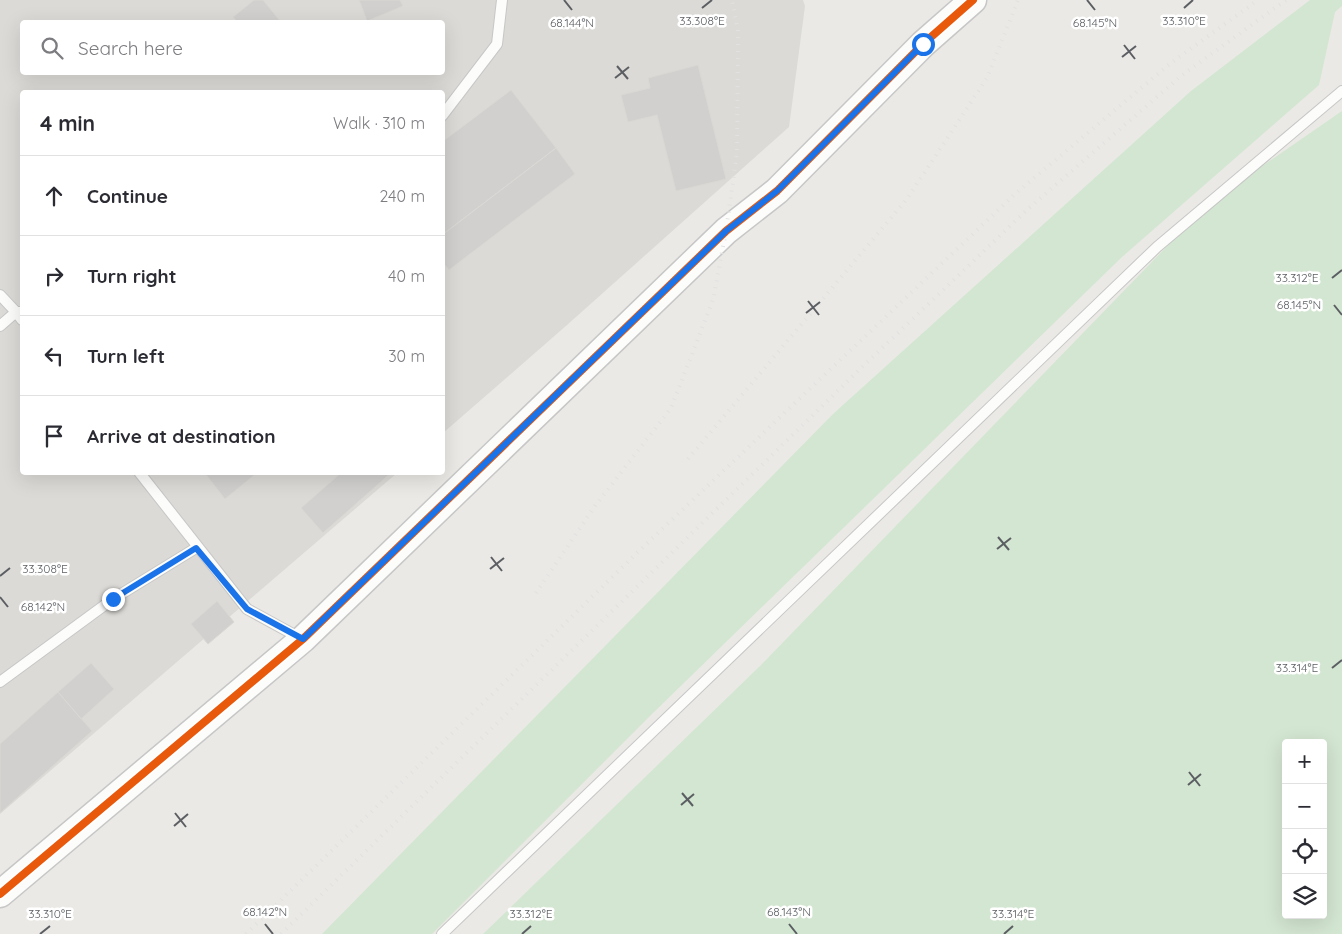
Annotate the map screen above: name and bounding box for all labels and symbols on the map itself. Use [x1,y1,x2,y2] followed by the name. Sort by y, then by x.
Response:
[679,13,725,28] text: 33.308°E
[1162,13,1206,28] text: 33.310°E
[550,15,594,30] text: 68.144°N
[1073,15,1117,30] text: 68.145°N
[912,33,935,56] route start
[1276,270,1319,285] text: 33.312°E
[1277,297,1321,312] text: 68.145°N
[22,561,68,576] text: 33.308°E
[102,588,125,611] route end
[21,599,65,614] text: 68.142°N
[1276,660,1318,675] text: 33.314°E
[243,904,287,919] text: 68.142°N
[767,904,811,919] text: 68.143°N
[28,906,72,921] text: 33.310°E
[510,906,553,921] text: 33.312°E
[992,906,1034,921] text: 33.314°E

